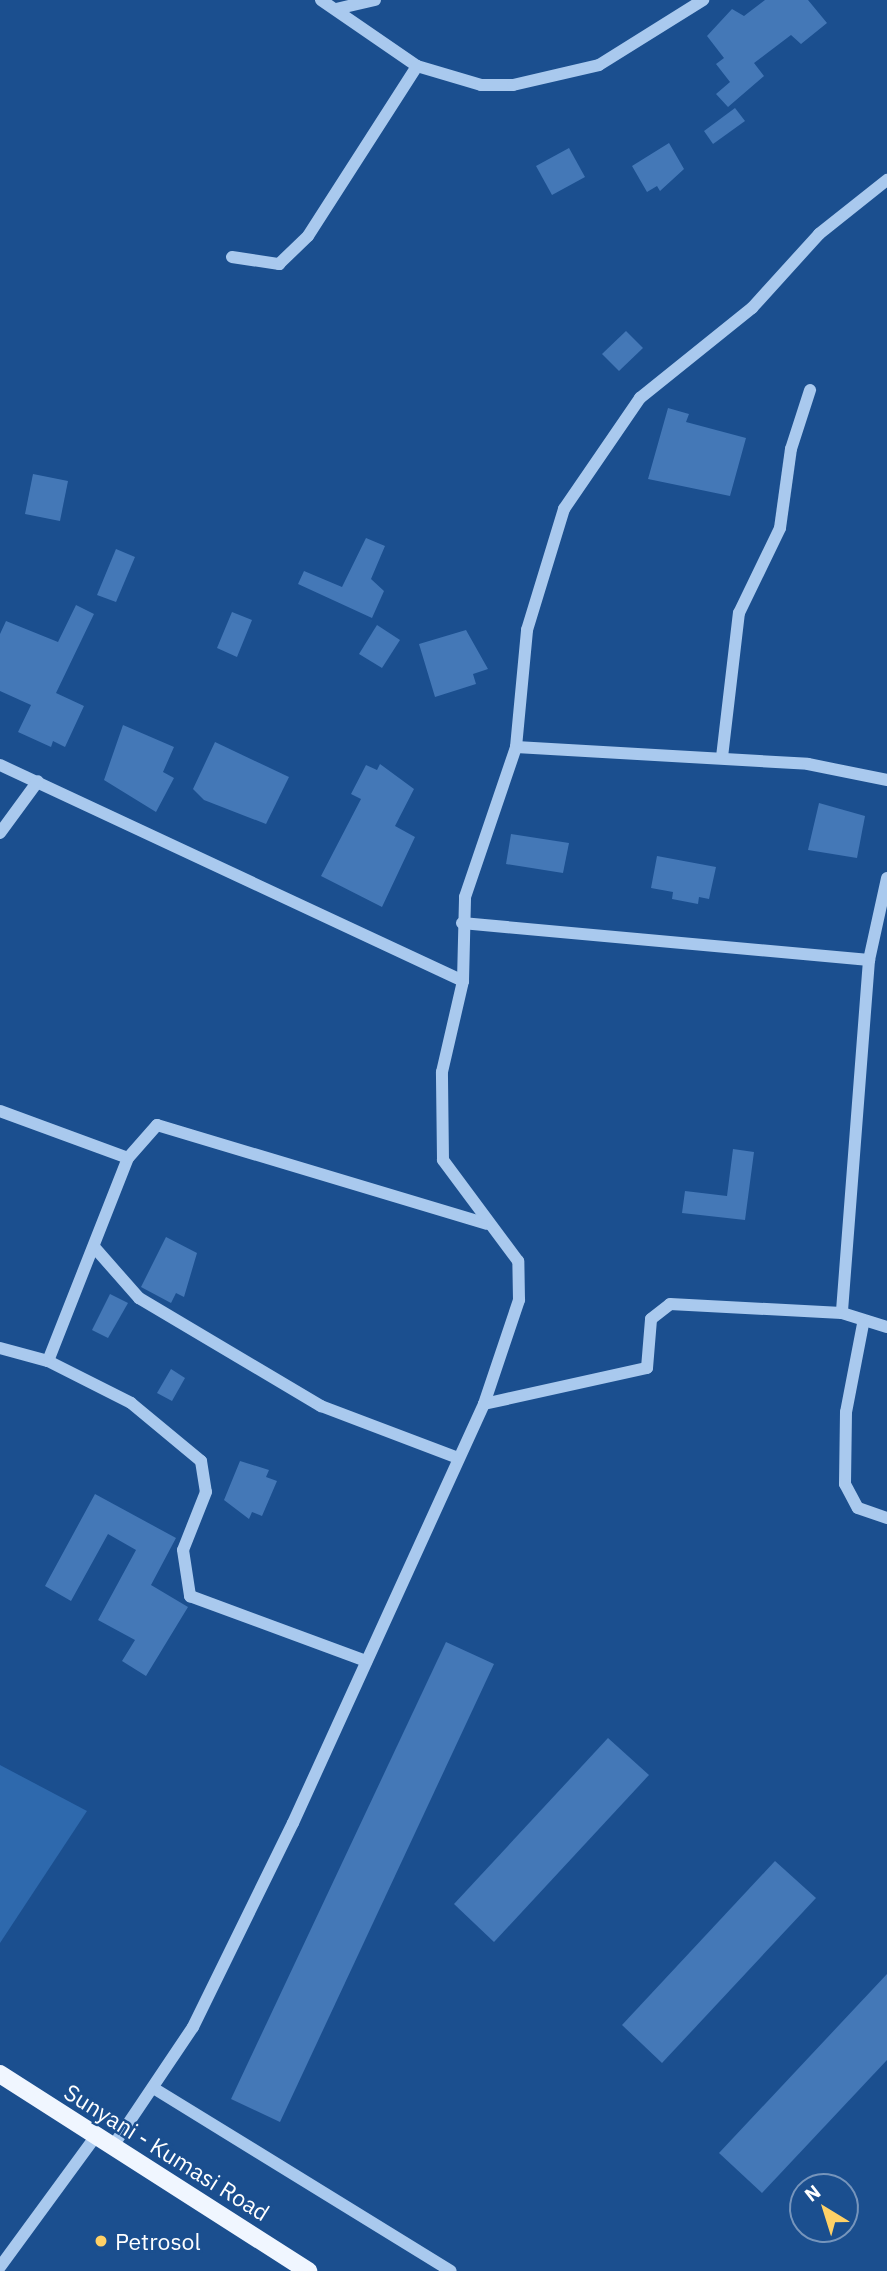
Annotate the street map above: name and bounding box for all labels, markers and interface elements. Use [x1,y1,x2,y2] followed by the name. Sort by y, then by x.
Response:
[59,2078,275,2226] street label: Sunyani - Kumasi Road
[789,2173,859,2243] north arrow
[799,2179,825,2207] text: N
[115,2227,201,2255] place label: Petrosol
[93,2233,109,2249] marker: Petrosol

